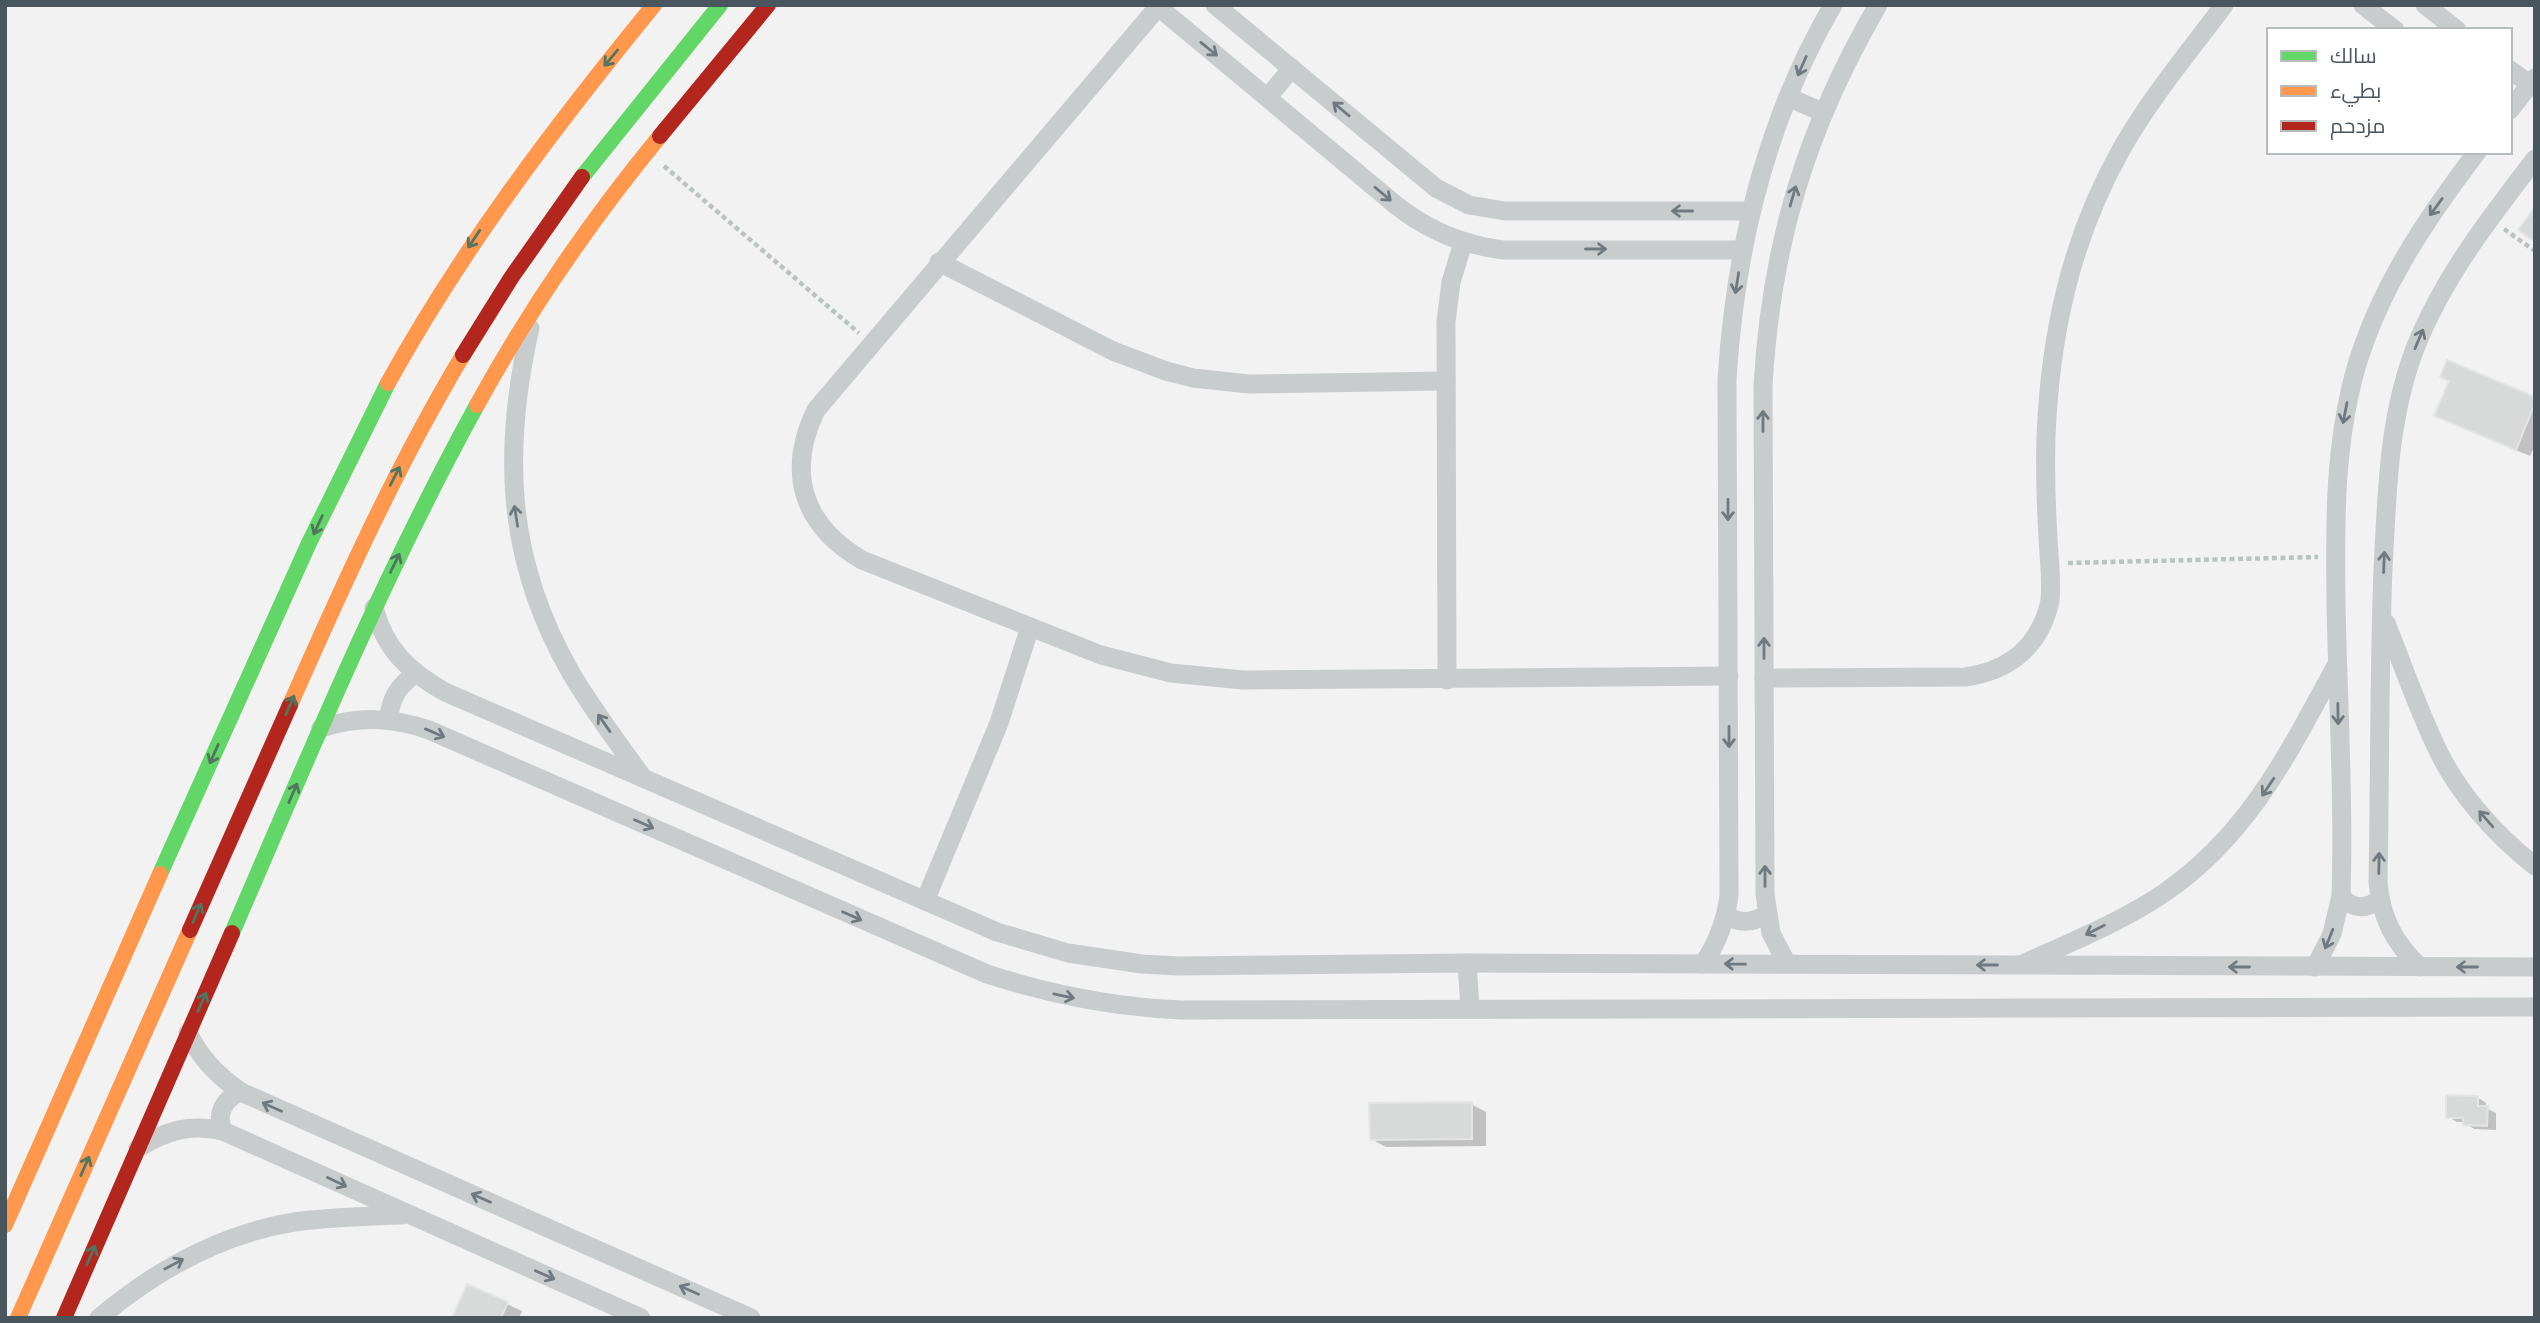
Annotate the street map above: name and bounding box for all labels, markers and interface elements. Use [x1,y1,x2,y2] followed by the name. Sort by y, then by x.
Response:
[2267,28,2512,154] legend
[1199,41,1217,56] one-way arrow
[2330,42,2377,69] text: سالك
[603,48,619,66] one-way arrow
[1794,55,1807,76] one-way arrow
[2330,77,2381,107] text: بطيء
[1332,101,1350,117] one-way arrow
[2330,112,2385,140] text: مزدحم
[1787,185,1800,208] one-way arrow
[1374,186,1392,202] one-way arrow
[2429,197,2443,216] one-way arrow
[1671,204,1694,218] one-way arrow
[467,229,481,249] one-way arrow
[1584,242,1607,256] one-way arrow
[1730,271,1743,294] one-way arrow
[2414,328,2427,350] one-way arrow
[2338,401,2352,424] one-way arrow
[1757,410,1770,433] one-way arrow
[389,466,402,487] one-way arrow
[1721,498,1735,521] one-way arrow
[509,505,522,528] one-way arrow
[311,514,324,535] one-way arrow
[2377,551,2390,574] one-way arrow
[389,553,402,574] one-way arrow
[1757,637,1771,660] one-way arrow
[284,695,297,716] one-way arrow
[2331,702,2345,725] one-way arrow
[597,714,611,733] one-way arrow
[1722,726,1736,749] one-way arrow
[424,727,445,740] one-way arrow
[207,743,220,764] one-way arrow
[2261,777,2275,796] one-way arrow
[287,783,300,805] one-way arrow
[2478,810,2494,828] one-way arrow
[632,818,654,831] one-way arrow
[2372,852,2385,875] one-way arrow
[1758,865,1772,888] one-way arrow
[191,903,204,924] one-way arrow
[841,910,862,923] one-way arrow
[2085,923,2106,937] one-way arrow
[2322,928,2335,950] one-way arrow
[1724,957,1747,971] one-way arrow
[1976,958,1999,972] one-way arrow
[2228,960,2251,974] one-way arrow
[2455,960,2478,974] one-way arrow
[1052,990,1075,1003] one-way arrow
[196,992,209,1013] one-way arrow
[262,1100,284,1113] one-way arrow
[79,1155,92,1177] one-way arrow
[326,1176,347,1189] one-way arrow
[470,1191,492,1204] one-way arrow
[85,1245,98,1266] one-way arrow
[164,1257,184,1271] one-way arrow
[533,1269,555,1282] one-way arrow
[678,1283,700,1296] one-way arrow

